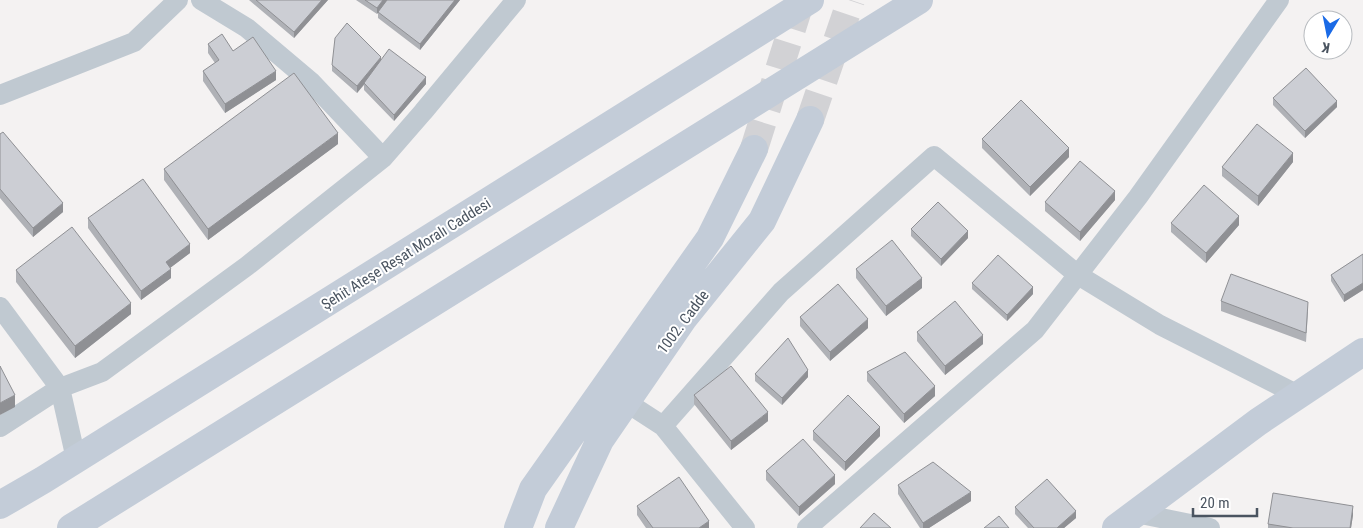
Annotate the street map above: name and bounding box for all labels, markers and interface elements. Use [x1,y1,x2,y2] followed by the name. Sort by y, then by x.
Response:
[1303,10,1353,60] north arrow
[1320,39,1331,56] text: K
[318,194,494,314] street label: Şehit Ateşe Reşat Moralı Caddesi
[653,287,713,357] street label: 1002. Cadde
[1193,486,1257,518] scale bar
[1200,494,1230,512] text: 20 m

